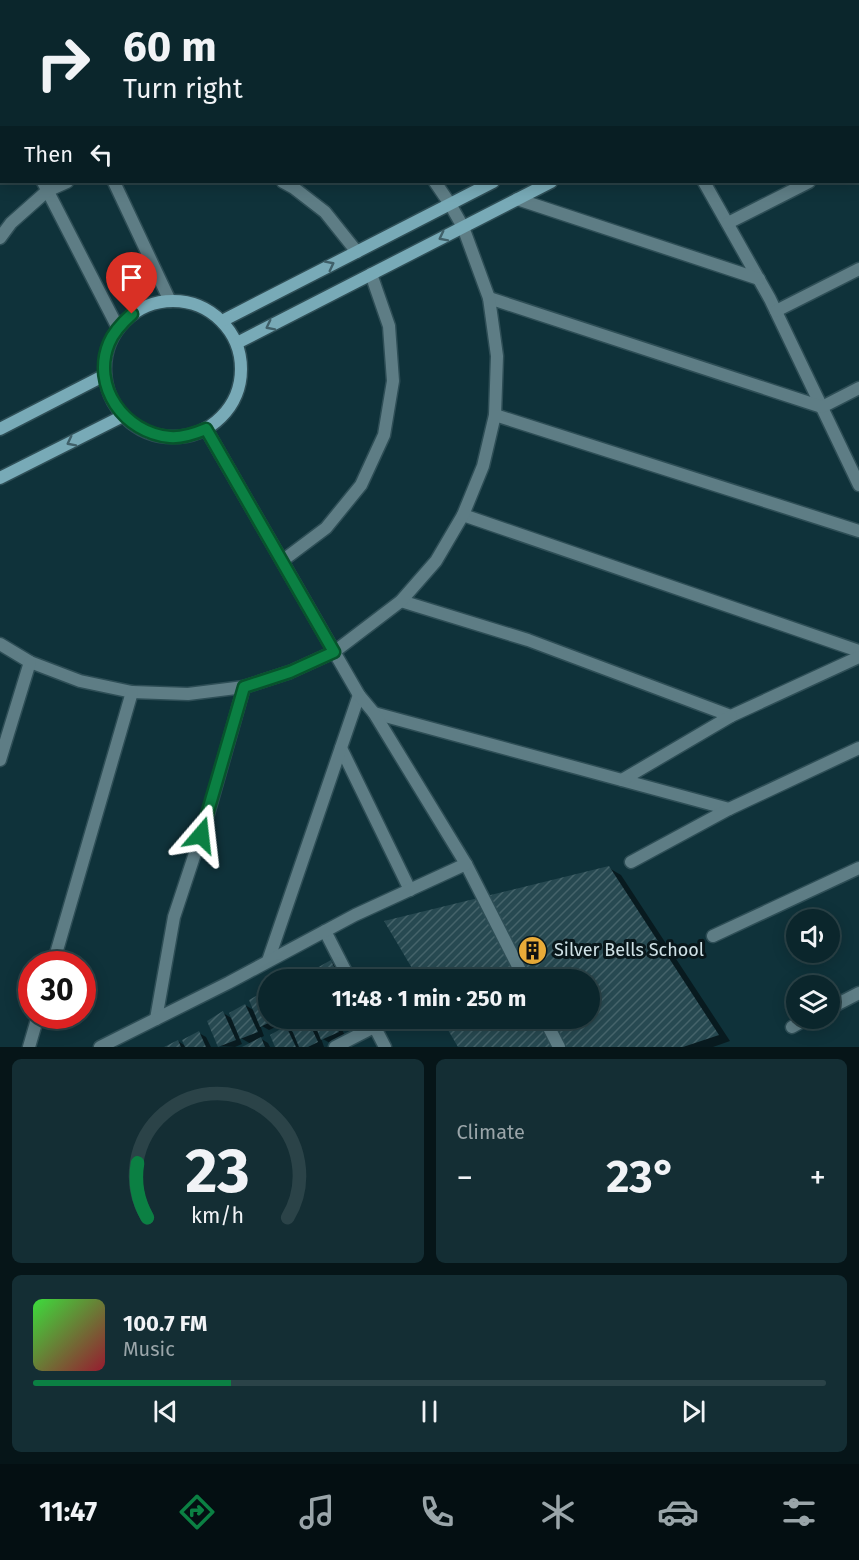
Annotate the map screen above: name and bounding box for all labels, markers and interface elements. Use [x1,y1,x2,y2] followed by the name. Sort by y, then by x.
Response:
[123,22,217,72] text: 60 m
[24,24,102,102] icon: right
[123,73,243,105] text: Turn right
[85,138,118,171] icon: left
[24,141,73,168] text: Then
[439,230,450,241] one-way arrow
[106,252,157,314] pin
[115,261,148,294] icon: arrive
[324,261,335,272] one-way arrow
[266,319,276,330] one-way arrow
[66,435,77,447] one-way arrow
[169,803,233,867] position arrow
[786,909,840,1029] map controls
[786,909,840,963] button: sound
[517,934,549,966] building icon: Silver Bells School
[554,939,704,961] place label: Silver Bells School
[18,951,96,1029] speed limit sign: 30
[786,975,840,1029] button: layers
[332,985,526,1012] text: 11:48 · 1 min · 250 m
[457,1120,525,1144] text: Climate
[186,1134,250,1209] text: 23
[606,1150,676,1204] text: 23°
[457,1158,473,1198] text: −
[810,1158,826,1198] text: +
[191,1203,244,1229] text: km/h
[123,1310,207,1337] text: 100.7 FM
[123,1337,175,1361] text: Music
[149,1395,182,1428] icon: previous
[413,1395,446,1428] icon: pause
[677,1395,710,1428] icon: next
[176,1491,218,1533] icon: directions
[296,1491,338,1533] icon: music
[416,1491,458,1533] icon: phone
[537,1491,579,1533] icon: climate
[657,1491,699,1533] icon: car
[778,1491,820,1533] icon: filters
[39,1496,97,1528] text: 11:47

